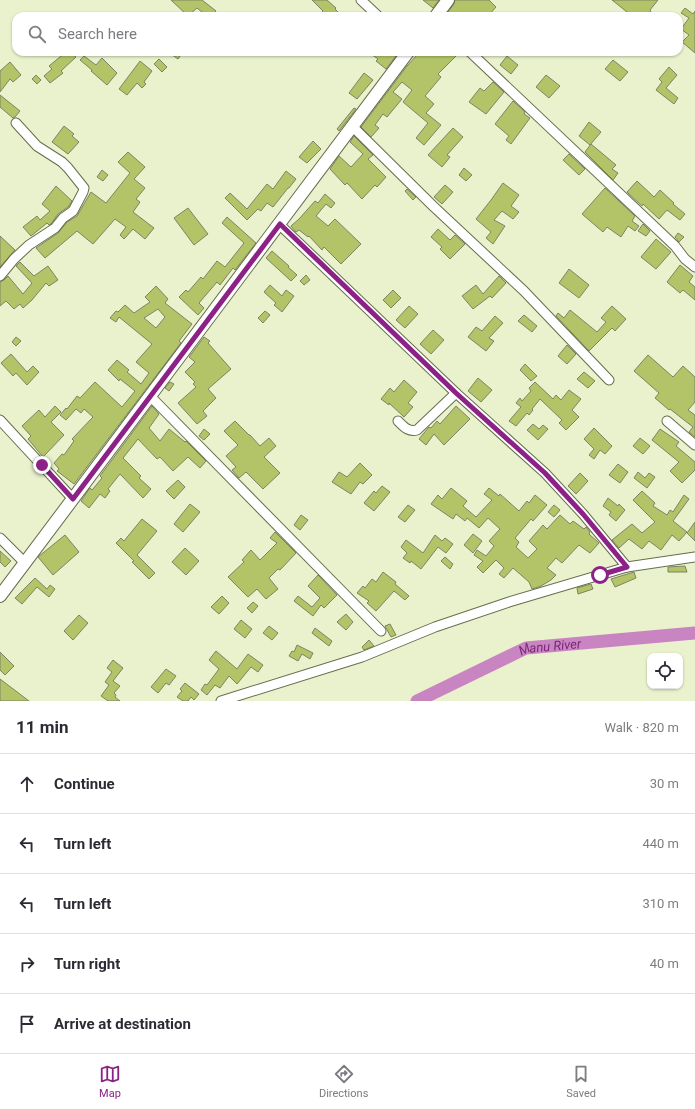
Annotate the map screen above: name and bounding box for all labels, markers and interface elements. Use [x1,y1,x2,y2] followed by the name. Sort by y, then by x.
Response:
[12,12,683,56] search box
[26,23,48,45] icon: search
[58,25,137,43] text: Search here
[33,456,51,474] route end
[591,566,609,584] route start
[516,636,582,659] water label: Manu River
[647,653,683,689] map controls
[647,653,683,689] button: locate
[16,717,69,737] text: 11 min
[604,720,679,735] text: Walk · 820 m
[16,773,38,795] icon: ahead
[54,775,115,793] text: Continue
[650,776,679,791] text: 30 m
[16,833,38,855] icon: left
[54,835,111,853] text: Turn left
[642,836,679,851] text: 440 m
[16,893,38,915] icon: left
[54,895,111,913] text: Turn left
[642,896,679,911] text: 310 m
[16,953,38,975] icon: right
[54,955,120,973] text: Turn right
[650,956,679,971] text: 40 m
[16,1013,38,1035] icon: arrive
[54,1015,191,1033] text: Arrive at destination
[99,1063,121,1100] tab: Map
[319,1063,368,1100] tab: Directions
[566,1063,596,1100] tab: Saved

